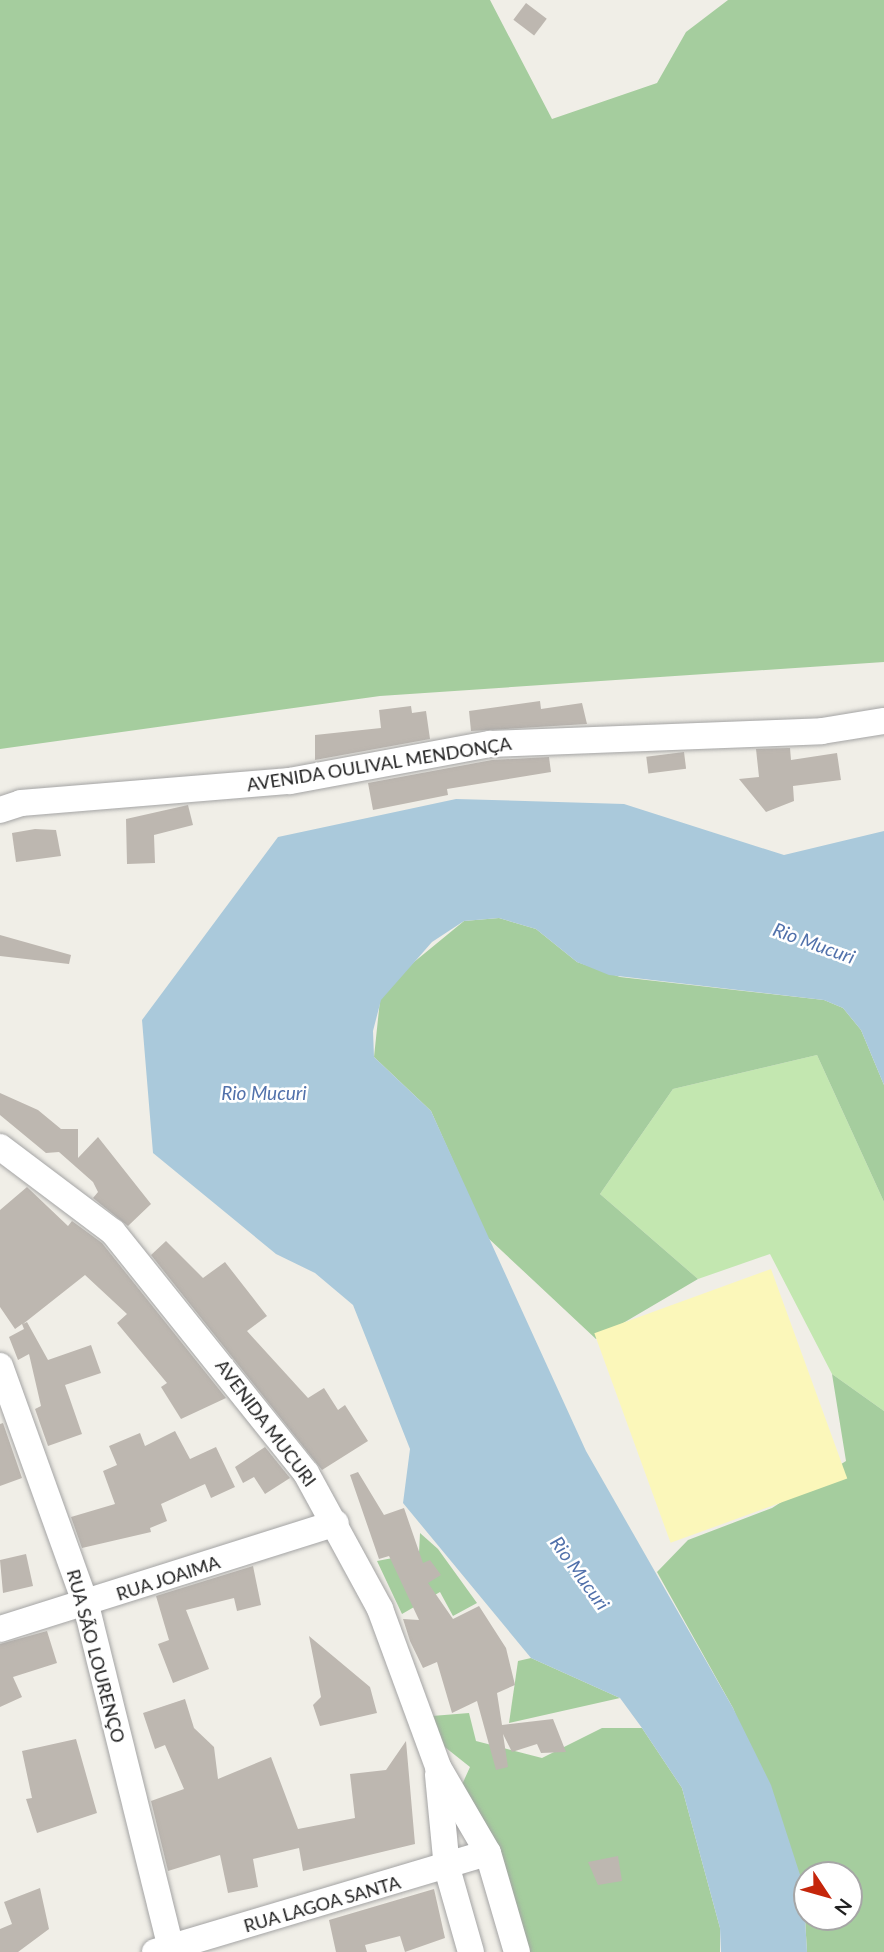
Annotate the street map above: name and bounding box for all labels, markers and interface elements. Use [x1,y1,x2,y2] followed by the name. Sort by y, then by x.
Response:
[245,732,513,796] street label: AVENIDA OULIVAL MENDONÇA
[770,918,858,968] water label: Rio Mucuri
[221,1082,307,1104] water label: Rio Mucuri
[211,1355,321,1491] street label: AVENIDA MUCURI
[546,1532,614,1614] water label: Rio Mucuri
[113,1551,223,1605] street label: RUA JOAIMA
[62,1567,130,1745] street label: RUA SÃO LOURENÇO
[793,1861,863,1931] north arrow
[241,1871,403,1937] street label: RUA LAGOA SANTA
[830,1895,857,1920] text: N

